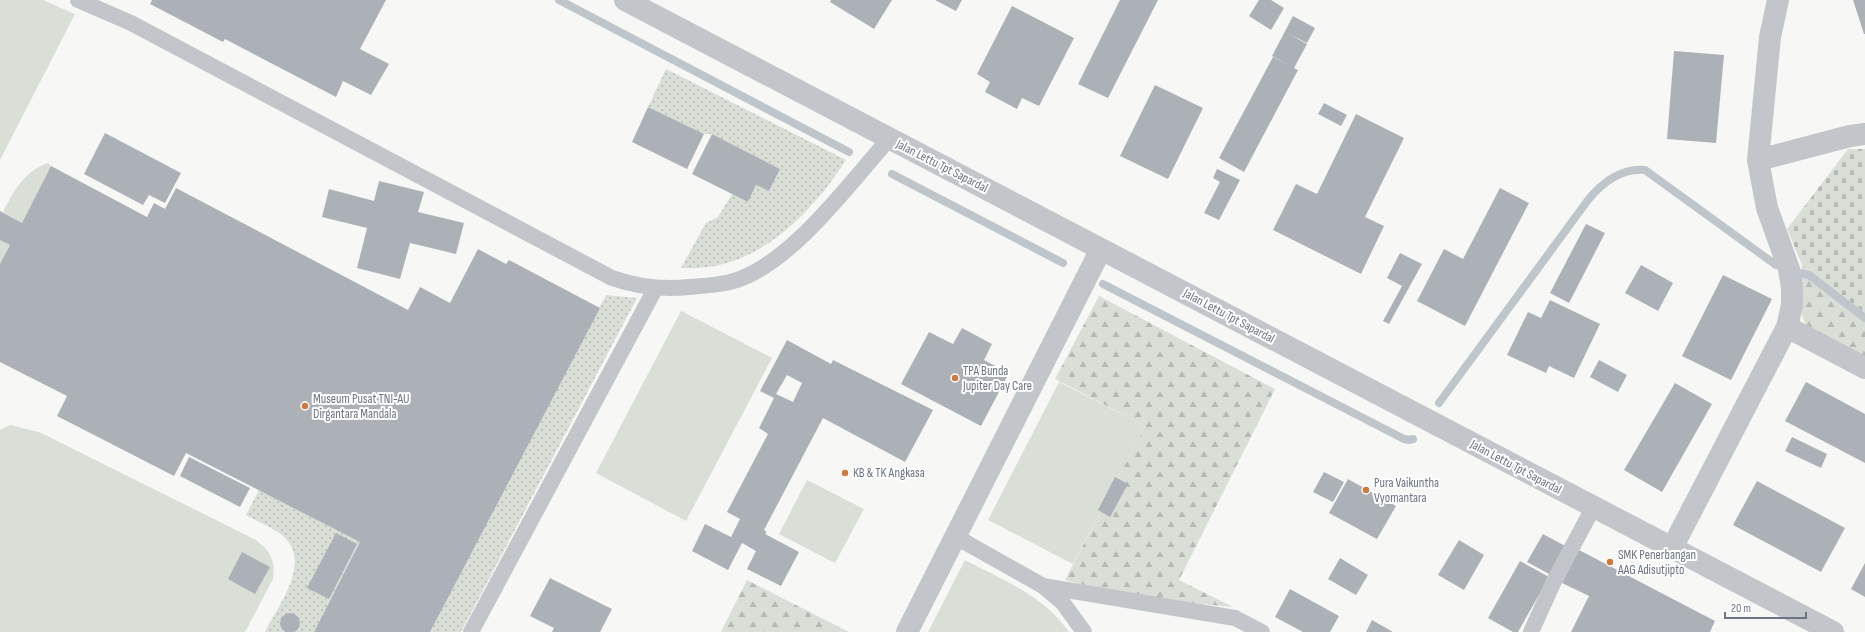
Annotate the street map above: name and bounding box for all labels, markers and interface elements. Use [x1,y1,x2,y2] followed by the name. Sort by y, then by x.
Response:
[892,135,991,196] street label: Jalan Lettu Tpt Sapardal
[1180,285,1277,347] street label: Jalan Lettu Tpt Sapardal
[962,363,1032,394] place label: TPA Bunda Jupiter Day Care
[950,373,960,383] marker: TPA Bunda Jupiter Day Care
[313,391,409,422] place label: Museum Pusat TNI-AU Dirgantara Mandala
[300,401,310,411] marker: Museum Pusat TNI-AU Dirgantara Mandala
[1467,436,1564,498] street label: Jalan Lettu Tpt Sapardal
[853,465,925,481] place label: KB & TK Angkasa
[840,468,850,478] marker: KB & TK Angkasa
[1374,475,1439,506] place label: Pura Vaikuntha Vyomantara
[1361,485,1371,495] marker: Pura Vaikuntha Vyomantara
[1617,547,1696,578] place label: SMK Penerbangan AAG Adisutjipto
[1605,557,1615,567] marker: SMK Penerbangan AAG Adisutjipto
[1725,594,1806,620] scale bar
[1731,601,1751,616] text: 20 m

